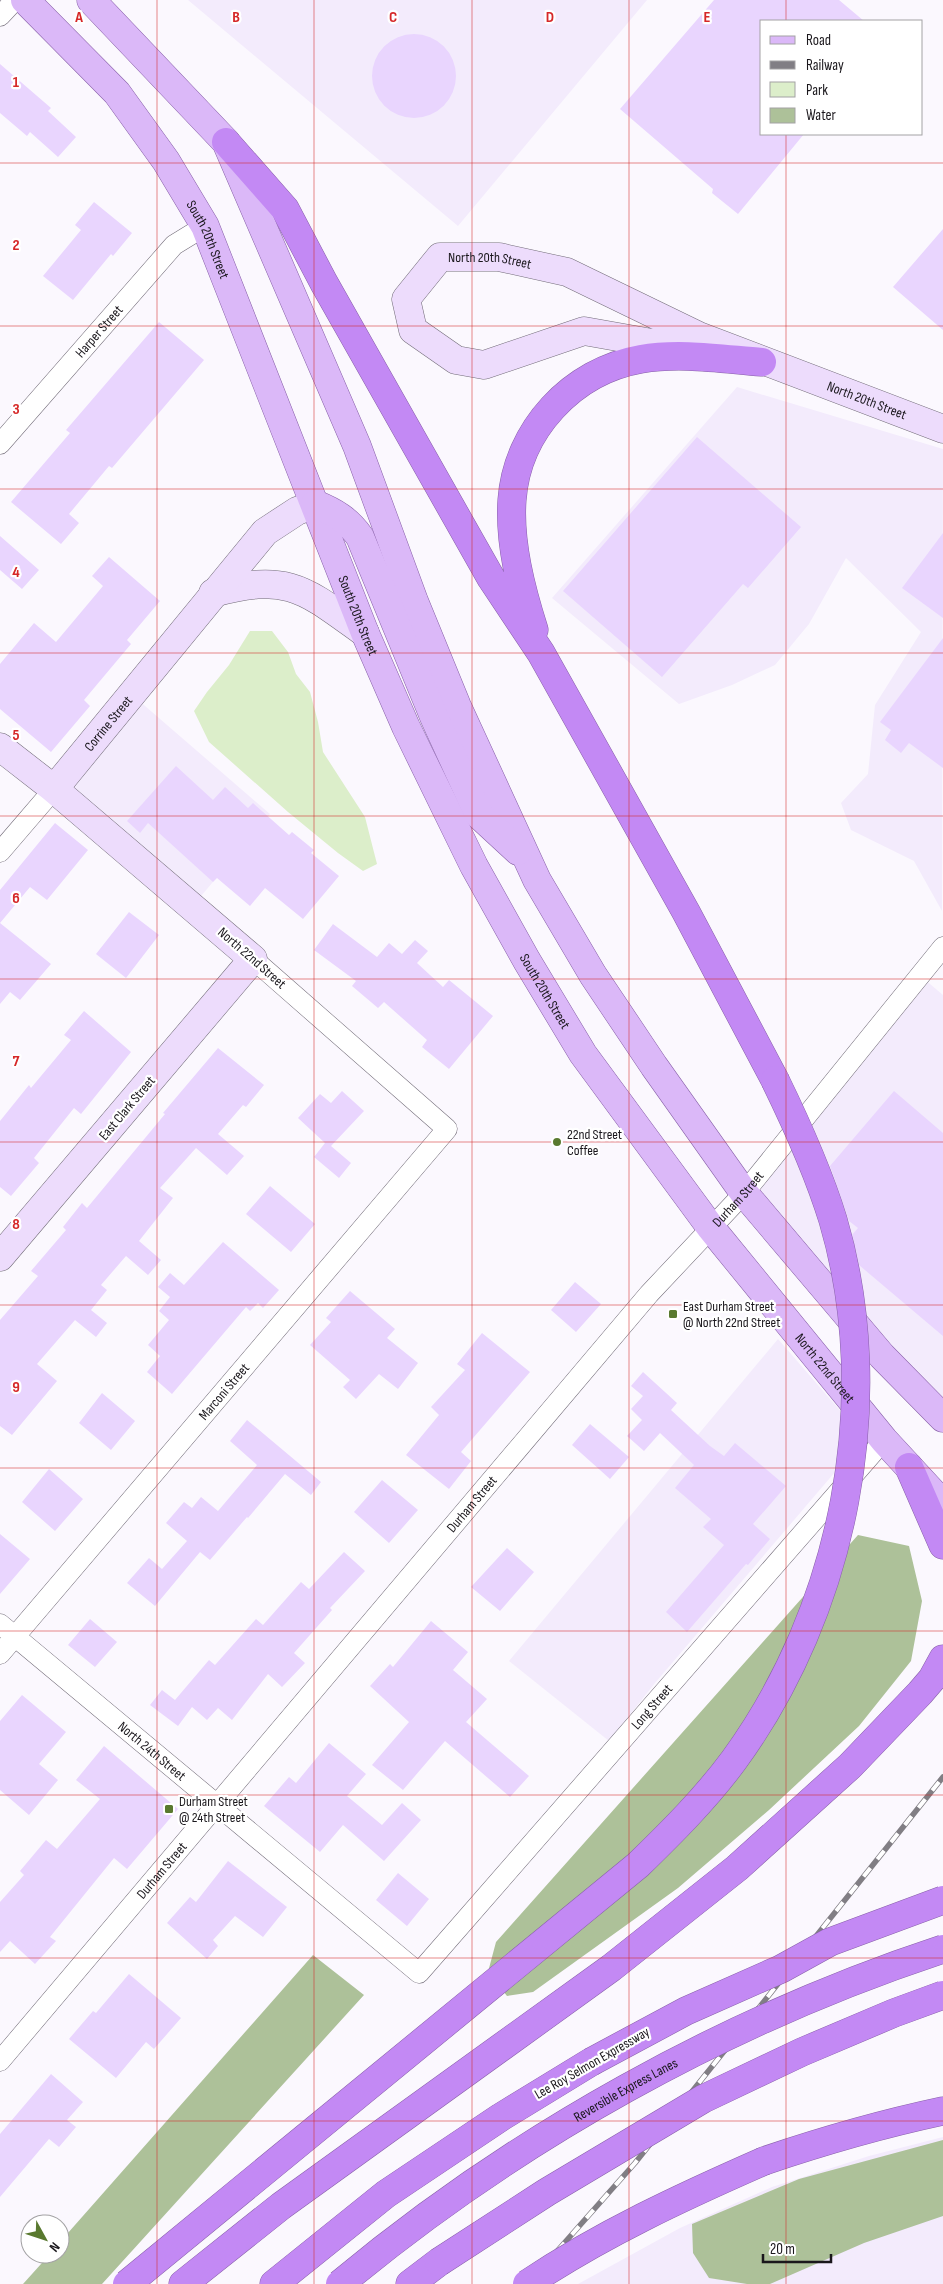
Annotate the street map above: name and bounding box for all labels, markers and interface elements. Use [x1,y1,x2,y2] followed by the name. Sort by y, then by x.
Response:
[74,8,83,27] text: A
[232,8,240,27] text: B
[389,8,397,27] text: C
[546,8,554,27] text: D
[704,8,711,27] text: E
[760,20,923,135] legend
[806,31,831,50] text: Road
[806,56,844,75] text: Railway
[13,73,20,92] text: 1
[806,81,828,100] text: Park
[806,106,837,125] text: Water
[183,197,233,281] street label: South 20th Street
[12,236,20,255] text: 2
[448,249,533,272] street label: North 20th Street
[71,301,126,361] street label: Harper Street
[825,377,909,423] street label: North 20th Street
[12,400,20,419] text: 3
[12,563,20,582] text: 4
[335,573,382,658] street label: South 20th Street
[80,692,136,754] street label: Corrine Street
[12,726,20,745] text: 5
[12,889,20,908] text: 6
[214,924,290,992] street label: North 22nd Street
[516,951,574,1032] street label: South 20th Street
[13,1052,20,1071] text: 7
[95,1073,159,1143] street label: East Clark Street
[567,1126,622,1159] place label: 22nd Street Coffee
[551,1136,563,1148] marker: 22nd Street Coffee
[708,1167,767,1230] street label: Durham Street
[12,1215,20,1234] text: 8
[683,1298,780,1331] place label: East Durham Street @ North 22nd Street
[667,1308,679,1320] marker: East Durham Street @ North 22nd Street
[792,1330,859,1406] street label: North 22nd Street
[195,1359,253,1423] street label: Marconi Street
[12,1378,20,1397] text: 9
[443,1472,500,1536] street label: Durham Street
[627,1680,676,1733] street label: Long Street
[115,1718,190,1784] street label: North 24th Street
[179,1793,248,1826] place label: Durham Street @ 24th Street
[163,1803,175,1815] marker: Durham Street @ 24th Street
[133,1838,190,1902] street label: Durham Street
[531,2023,653,2103] street label: Lee Roy Selmon Expressway
[570,2054,680,2125] street label: Reversible Express Lanes
[20,2214,70,2264] north arrow
[763,2232,830,2264] scale bar
[46,2239,63,2255] text: N
[770,2240,795,2259] text: 20 m

